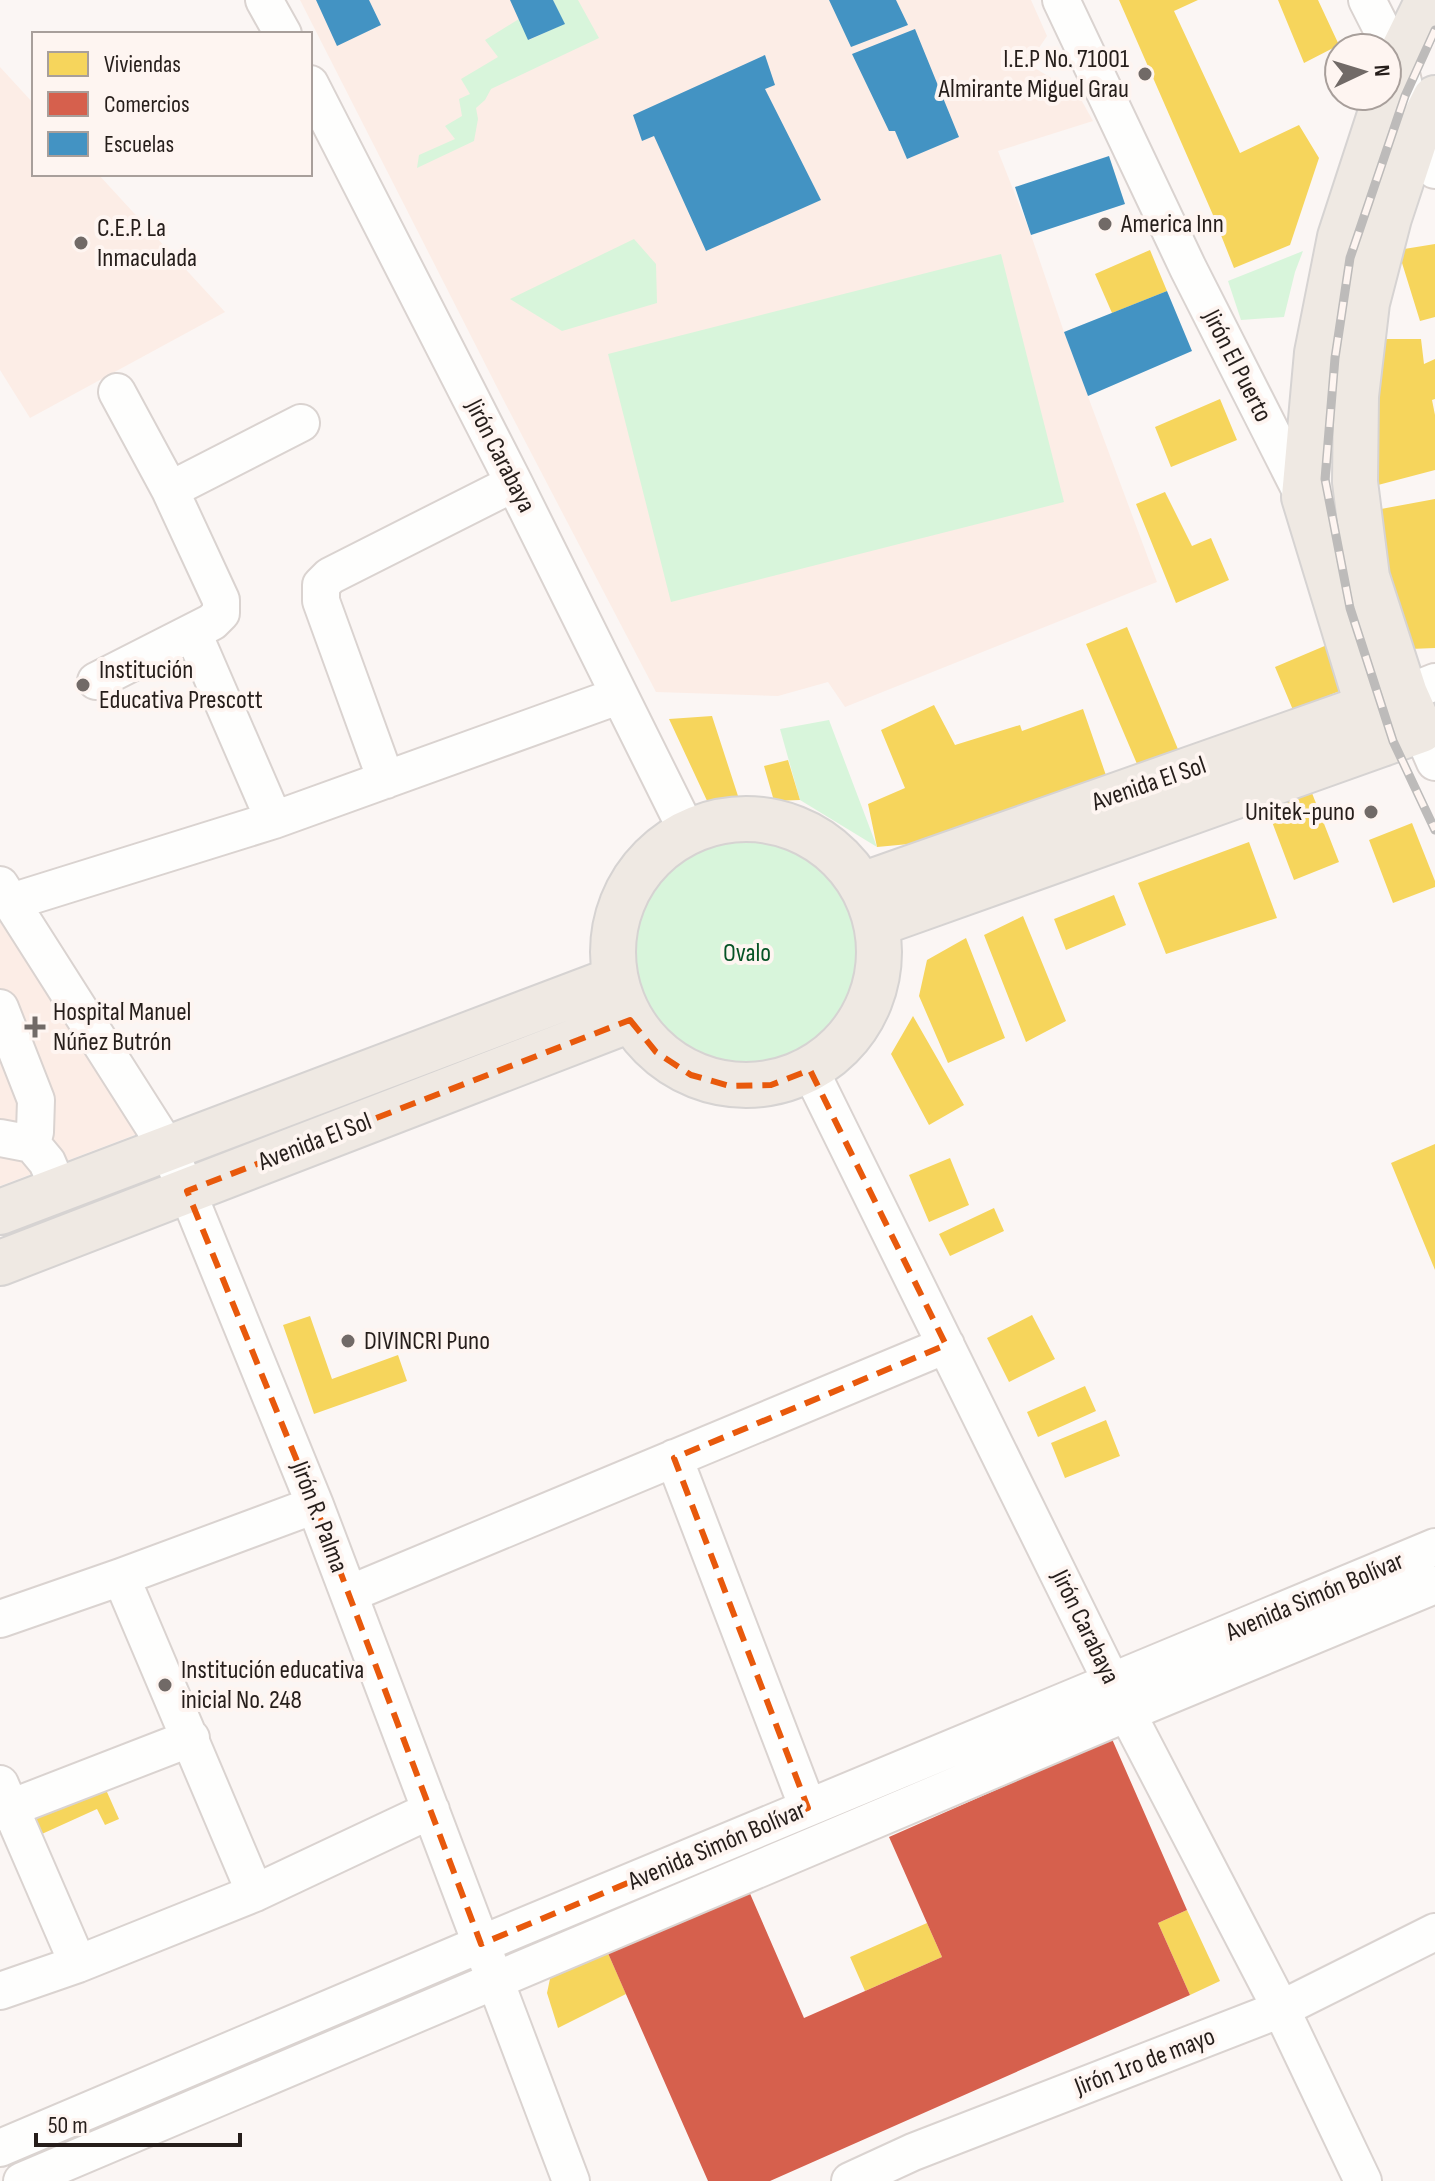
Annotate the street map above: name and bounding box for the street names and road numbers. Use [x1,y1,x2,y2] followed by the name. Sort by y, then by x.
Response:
[1195,304,1278,427] street label: Jirón El Puerto
[458,393,542,518] street label: Jirón Carabaya
[1087,750,1210,818] street label: Avenida El Sol
[253,1106,376,1178] street label: Avenida El Sol
[283,1456,354,1577] street label: Jirón R. Palma
[1221,1545,1409,1649] street label: Avenida Simón Bolívar
[1044,1564,1126,1689] street label: Jirón Carabaya
[623,1794,811,1898] street label: Avenida Simón Bolívar
[1070,2021,1219,2103] street label: Jirón 1ro de mayo

